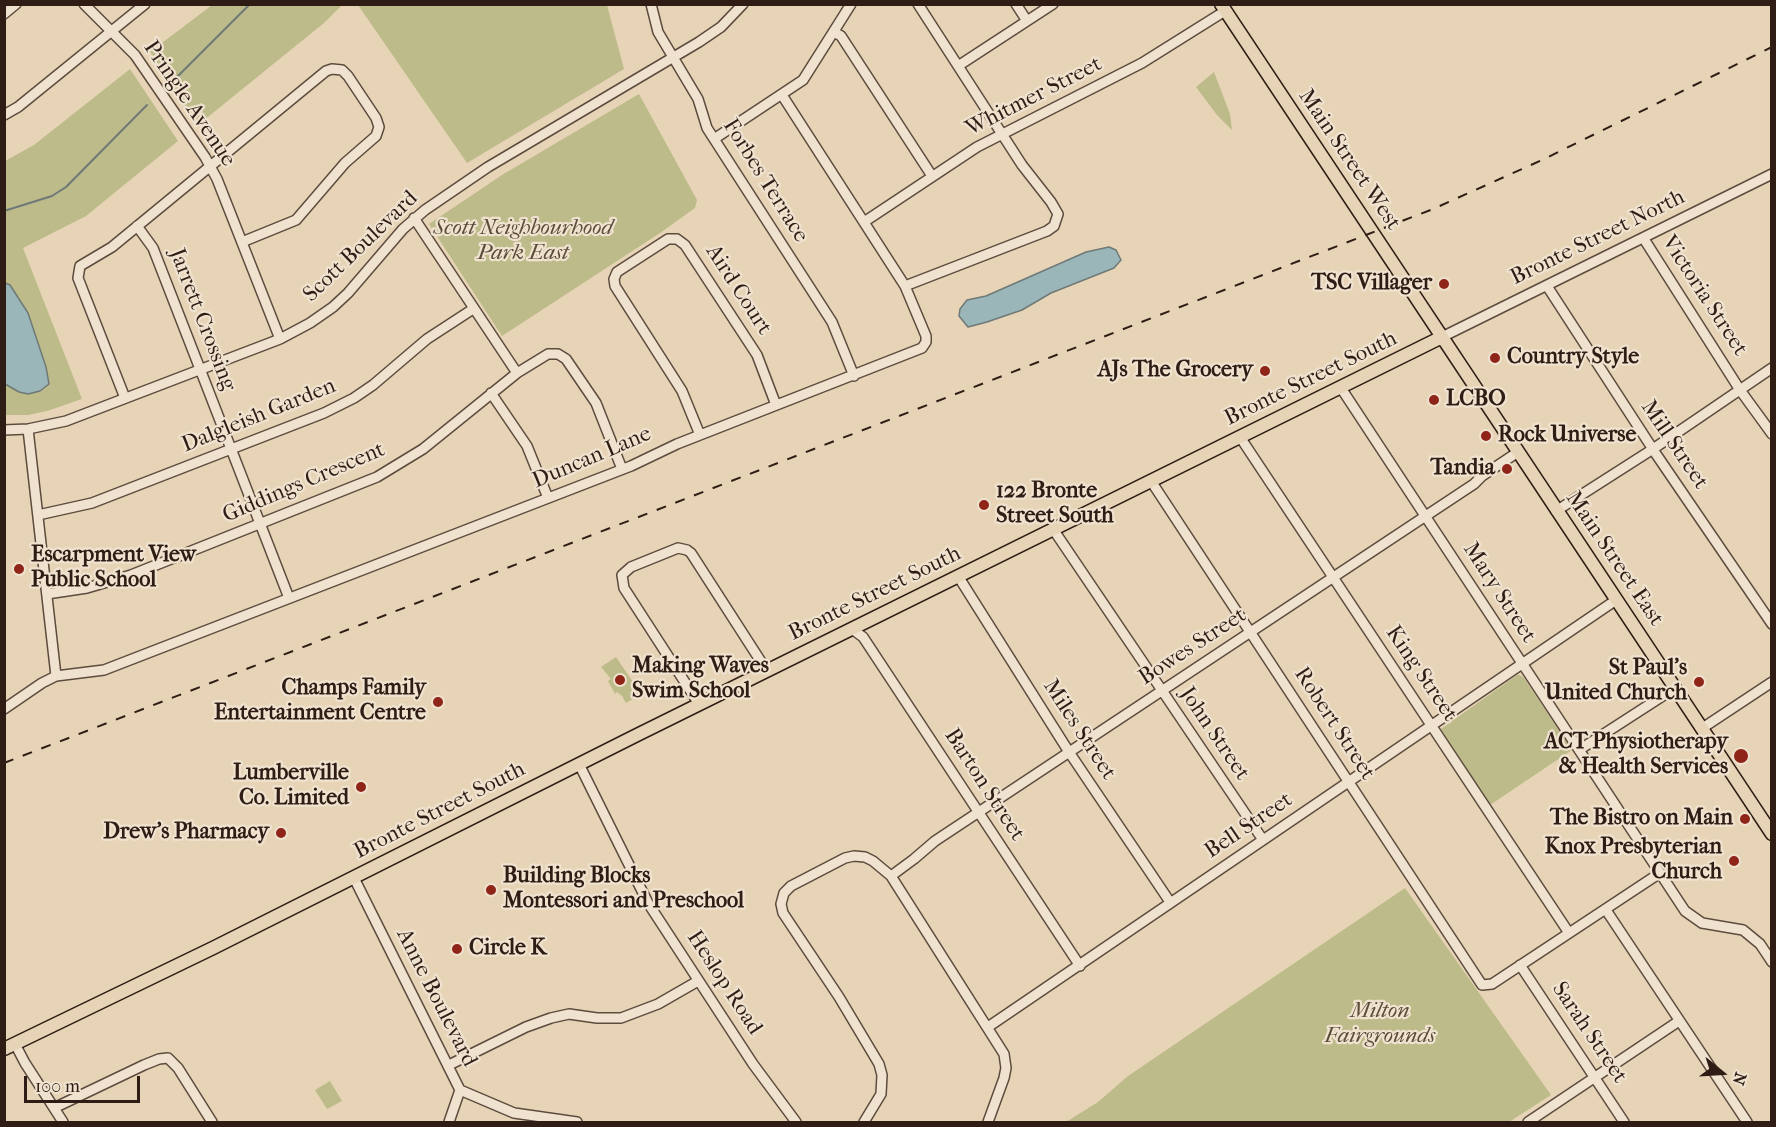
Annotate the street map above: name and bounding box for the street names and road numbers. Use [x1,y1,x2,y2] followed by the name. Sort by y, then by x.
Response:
[137,36,241,172] street label: Pringle Avenue
[961,51,1107,143] street label: Whitmer Street
[1292,85,1406,235] street label: Main Street West
[717,114,813,248] street label: Forbes Terrace
[1507,184,1689,292] street label: Bronte Street North
[298,186,424,308] street label: Scott Boulevard
[1655,231,1753,361] street label: Victoria Street
[699,240,777,340] street label: Aird Court
[163,245,241,395] street label: Jarrett Crossing
[1221,326,1401,432] street label: Bronte Street South
[178,373,340,459] street label: Dalgleish Garden
[1635,396,1713,494] street label: Mill Street
[529,421,655,495] street label: Duncan Lane
[219,437,389,529] street label: Giddings Crescent
[1559,487,1669,631] street label: Main Street East
[1457,538,1541,648] street label: Mary Street
[785,541,965,647] street label: Bronte Street South
[1134,603,1252,691] street label: Bowes Street
[1379,621,1463,727] street label: King Street
[1288,663,1380,785] street label: Robert Street
[1037,675,1121,785] street label: Miles Street
[1173,682,1255,786] street label: John Street
[938,724,1030,846] street label: Barton Street
[350,757,530,865] street label: Bronte Street South
[1200,787,1298,865] street label: Bell Street
[390,924,482,1072] street label: Anne Boulevard
[681,926,767,1040] street label: Heslop Road
[1546,977,1632,1089] street label: Sarah Street

